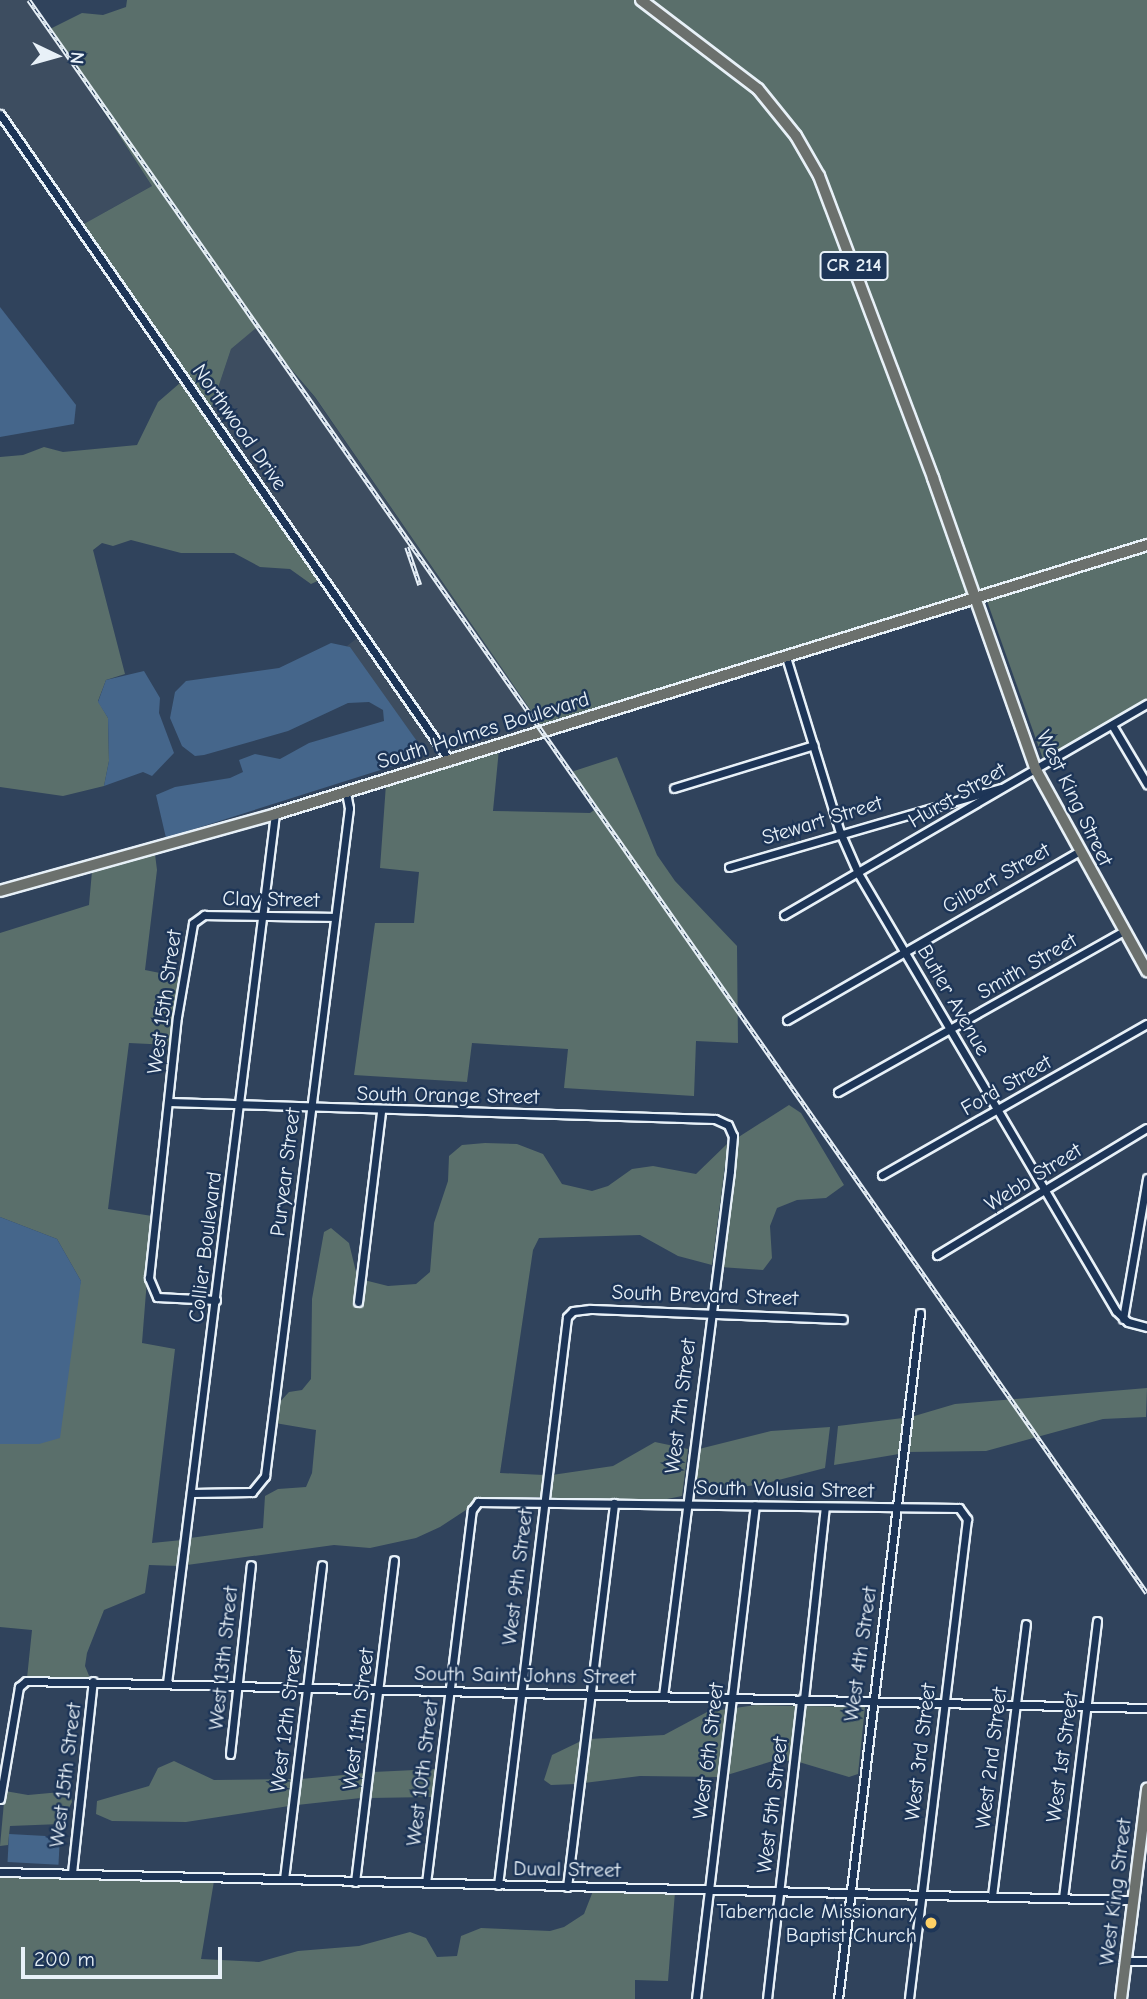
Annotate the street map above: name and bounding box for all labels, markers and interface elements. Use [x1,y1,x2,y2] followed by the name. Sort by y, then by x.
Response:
[21,21,91,91] north arrow
[65,51,88,65] text: N
[819,250,889,282] road number: CR 214
[187,359,293,495] street label: Northwood Drive
[374,686,592,774] street label: South Holmes Boulevard
[1031,726,1119,870] street label: West King Street
[904,757,1010,833] street label: Hurst Street
[759,790,885,850] street label: Stewart Street
[938,837,1054,919] street label: Gilbert Street
[222,886,320,912] street label: Clay Street
[973,927,1081,1005] street label: Smith Street
[141,928,187,1076] street label: West 15th Street
[912,940,996,1060] street label: Butler Avenue
[956,1049,1056,1121] street label: Ford Street
[356,1081,540,1109] street label: South Orange Street
[265,1106,305,1238] street label: Puryear Street
[980,1137,1086,1217] street label: Webb Street
[183,1170,227,1324] street label: Collier Boulevard
[611,1279,799,1311] street label: South Brevard Street
[659,1337,701,1475] street label: West 7th Street
[696,1475,874,1503] street label: South Volusia Street
[496,1507,538,1647] street label: West 9th Street
[203,1585,243,1731] street label: West 13th Street
[838,1585,882,1723] street label: West 4th Street
[265,1646,307,1794] street label: West 12th Street
[337,1647,379,1791] street label: West 11th Street
[414,1660,636,1690] street label: South Saint Johns Street
[687,1681,729,1821] street label: West 6th Street
[899,1682,941,1822] street label: West 3rd Street
[970,1686,1012,1830] street label: West 2nd Street
[1040,1690,1084,1824] street label: West 1st Street
[401,1699,443,1847] street label: West 10th Street
[44,1701,86,1849] street label: West 15th Street
[751,1735,793,1875] street label: West 5th Street
[1093,1817,1137,1967] street label: West King Street
[513,1855,621,1883] street label: Duval Street
[716,1898,917,1948] place label: Tabernacle Missionary Baptist Church
[923,1915,939,1931] marker: Tabernacle Missionary Baptist Church
[24,1932,226,1976] scale bar
[34,1947,95,1971] text: 200 m

